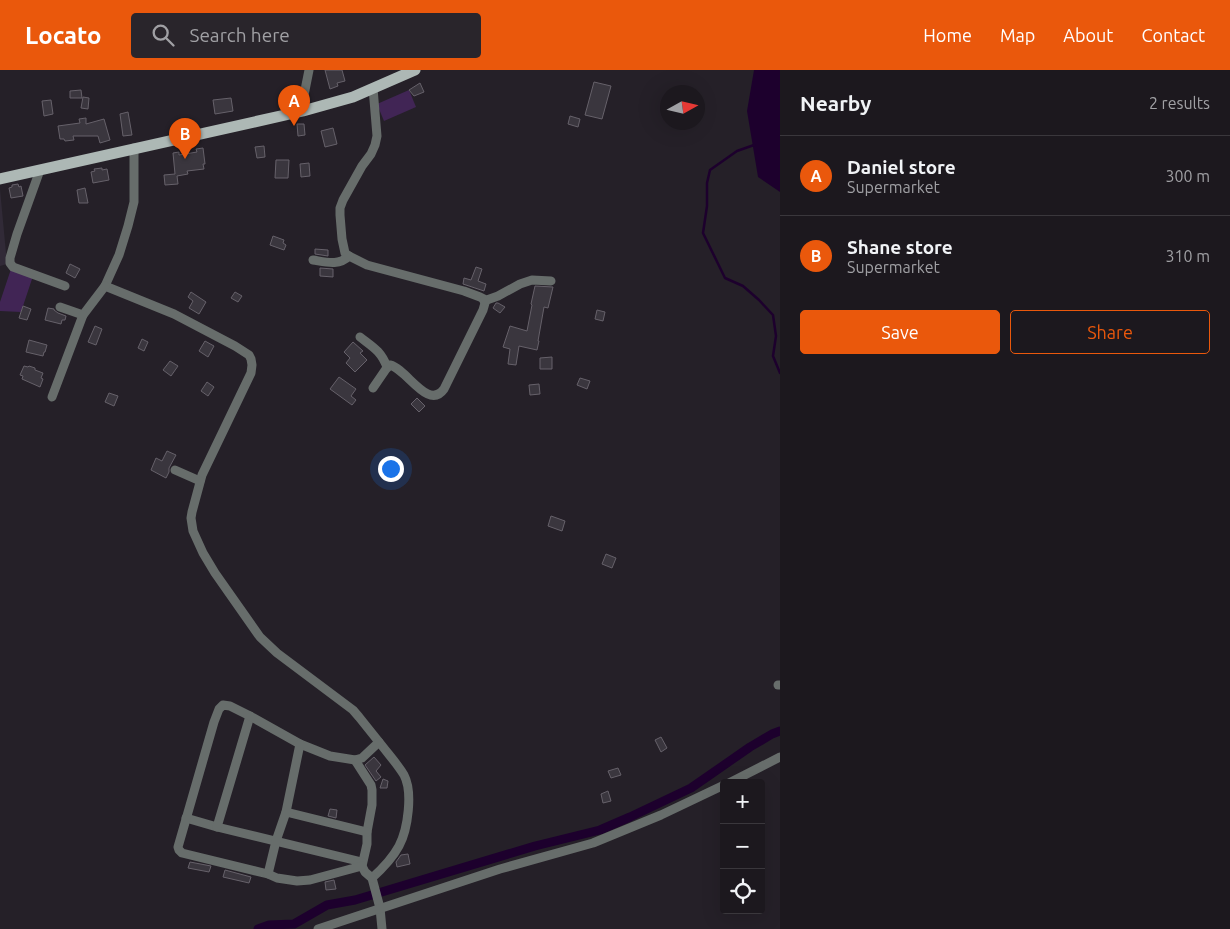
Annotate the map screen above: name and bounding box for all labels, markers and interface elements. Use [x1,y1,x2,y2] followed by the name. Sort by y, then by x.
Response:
[131,13,481,58] search box
[149,21,177,49] icon: search
[25,22,101,49] text: Locato
[189,24,290,46] text: Search here
[923,25,972,45] text: Home
[1000,25,1035,45] text: Map
[1063,25,1113,45] text: About
[1141,25,1205,45] text: Contact
[278,85,310,126] pin: A
[660,85,705,130] north arrow
[800,91,871,115] text: Nearby
[1149,94,1210,112] text: 2 results
[169,118,201,159] pin: B
[847,156,956,178] text: Daniel store
[810,167,822,185] text: A
[1165,167,1210,185] text: 300 m
[847,178,940,196] text: Supermarket
[847,236,953,258] text: Shane store
[811,247,821,265] text: B
[1165,247,1210,265] text: 310 m
[847,258,940,276] text: Supermarket
[800,310,1000,354] button: Save
[1010,310,1210,354] button: Share
[378,456,404,482] your location
[720,779,765,914] map controls
[720,779,765,824] button: +
[720,824,765,869] button: −
[720,869,765,914] button: locate

